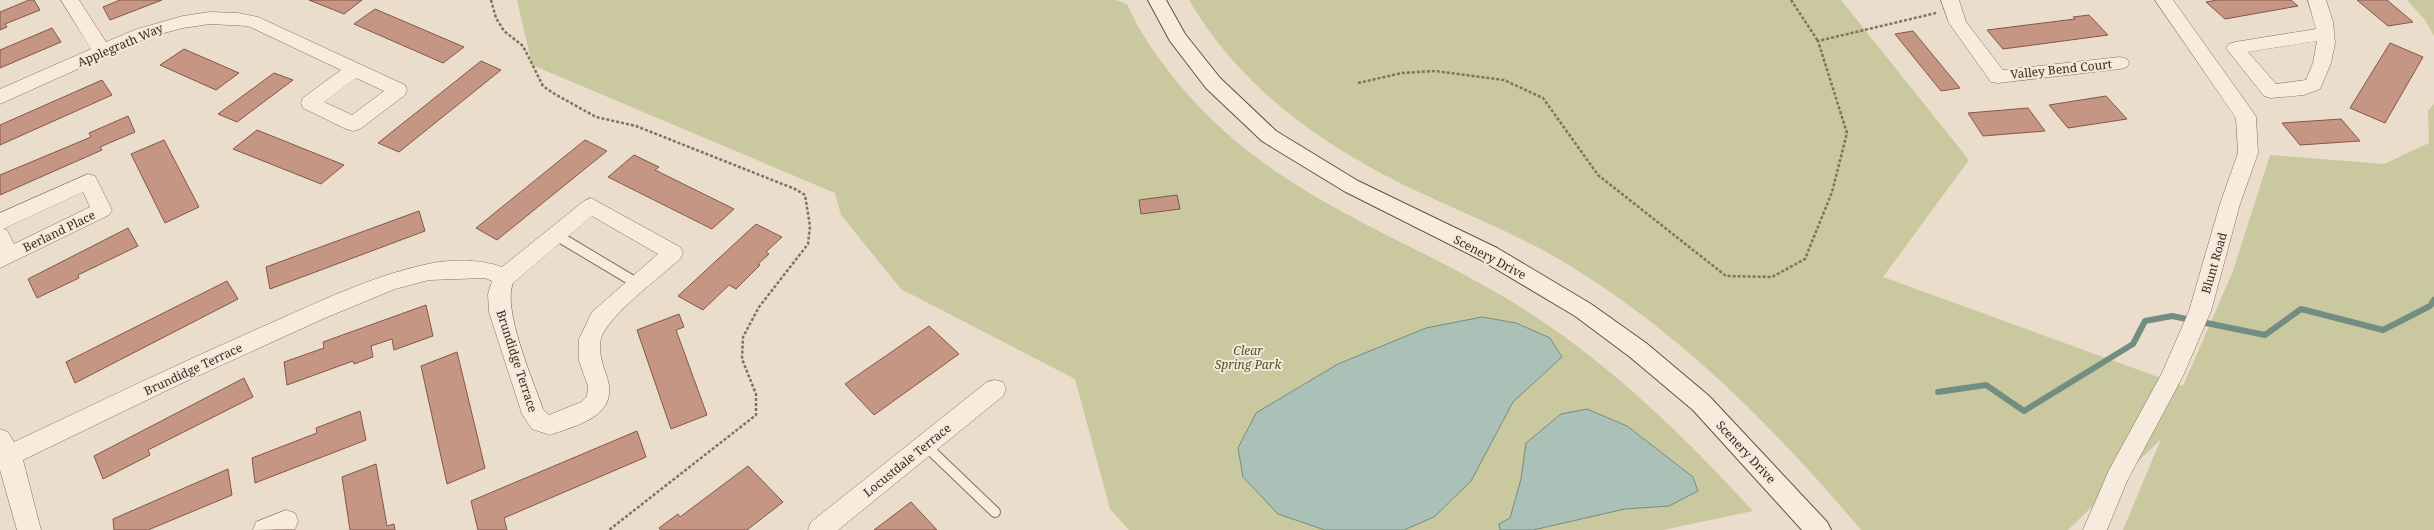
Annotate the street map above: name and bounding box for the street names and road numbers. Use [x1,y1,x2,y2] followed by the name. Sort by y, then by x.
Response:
[74,19,166,71] street label: Applegrath Way
[2009,55,2113,83] street label: Valley Bend Court
[20,206,98,256] street label: Berland Place
[2197,230,2231,296] street label: Blunt Road
[1451,231,1529,283] street label: Scenery Drive
[492,308,542,414] street label: Brundidge Terrace
[141,339,245,399] street label: Brundidge Terrace
[1712,417,1780,487] street label: Scenery Drive
[860,419,954,501] street label: Locustdale Terrace

